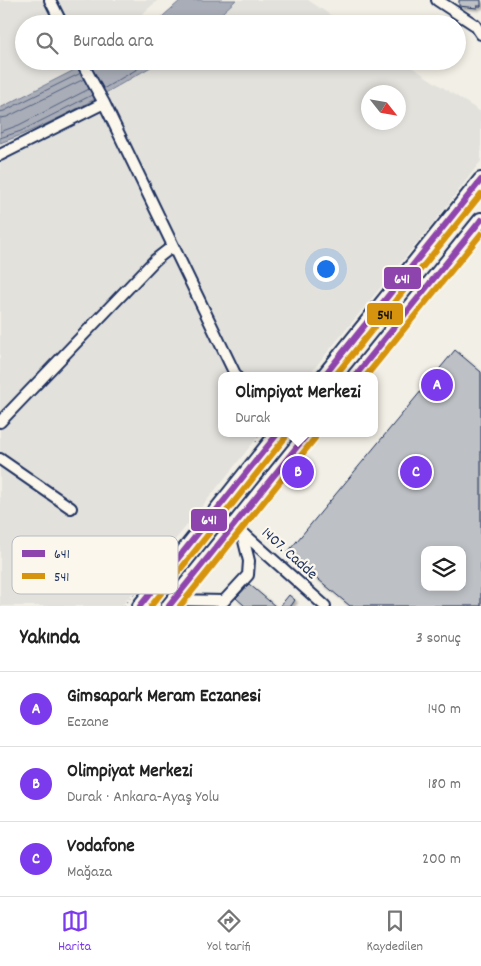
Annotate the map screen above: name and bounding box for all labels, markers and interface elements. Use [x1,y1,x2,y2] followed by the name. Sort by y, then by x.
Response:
[15,15,466,70] search box
[33,29,61,57] icon: search
[73,29,153,56] text: Burada ara
[361,85,406,130] north arrow
[313,256,339,282] your location
[383,266,422,290] line badge: 641
[394,270,410,290] text: 641
[366,302,404,326] line badge: 541
[377,306,393,326] text: 541
[421,366,453,404] pin: A
[218,372,378,437] popup
[235,380,361,407] text: Olimpiyat Merkezi
[235,407,270,430] text: Durak
[282,453,314,491] pin: B
[400,453,432,491] pin: C
[190,508,228,532] line badge: 641
[201,511,217,531] text: 641
[256,522,322,586] street label: 1407. Cadde
[12,536,178,594] legend
[54,545,70,565] text: 641
[421,546,466,591] map controls
[421,546,466,591] button: layers
[54,568,69,588] text: 541
[20,624,79,654] text: Yakında
[416,627,461,650] text: 3 sonuç
[67,684,261,711] text: Gimsapark Meram Eczanesi
[32,698,40,721] text: A
[427,698,461,721] text: 140 m
[67,711,109,734] text: Eczane
[67,759,193,786] text: Olimpiyat Merkezi
[32,773,40,796] text: B
[428,773,461,796] text: 180 m
[67,786,219,809] text: Durak · Ankara-Ayaş Yolu
[67,834,135,861] text: Vodafone
[32,848,40,871] text: C
[422,848,461,871] text: 200 m
[67,861,112,884] text: Mağaza
[58,907,91,957] tab: Harita
[207,907,251,957] tab: Yol tarifi
[367,907,423,957] tab: Kaydedilen

